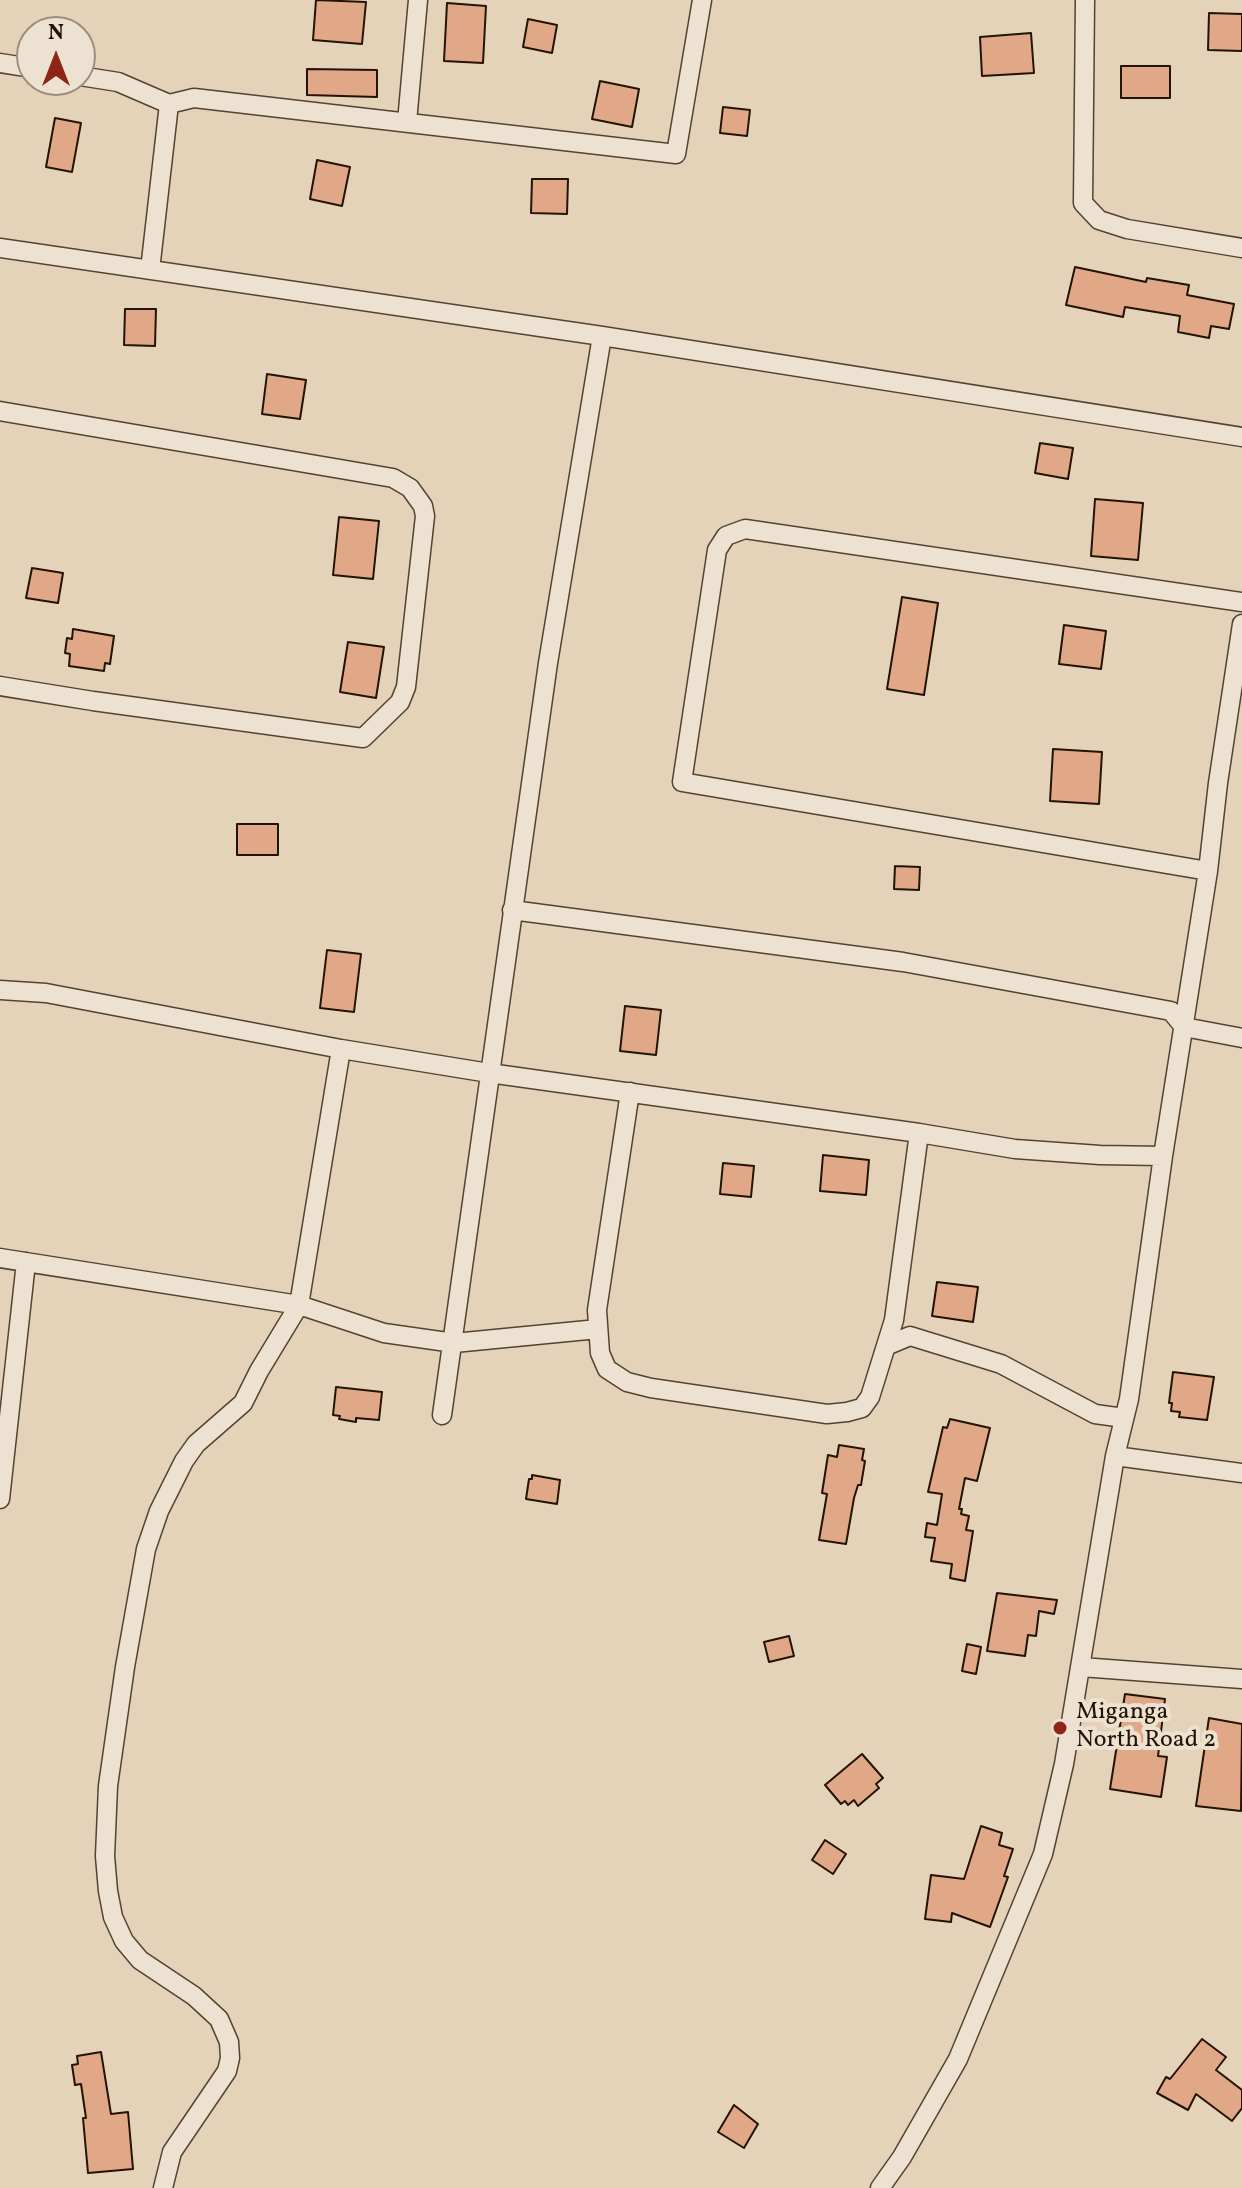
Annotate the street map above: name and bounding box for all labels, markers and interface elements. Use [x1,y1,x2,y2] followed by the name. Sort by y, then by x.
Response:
[16,16,96,96] north arrow
[48,18,64,49] text: N
[1076,1700,1216,1756] place label: Miganga North Road 2
[1051,1719,1069,1737] marker: Miganga North Road 2

